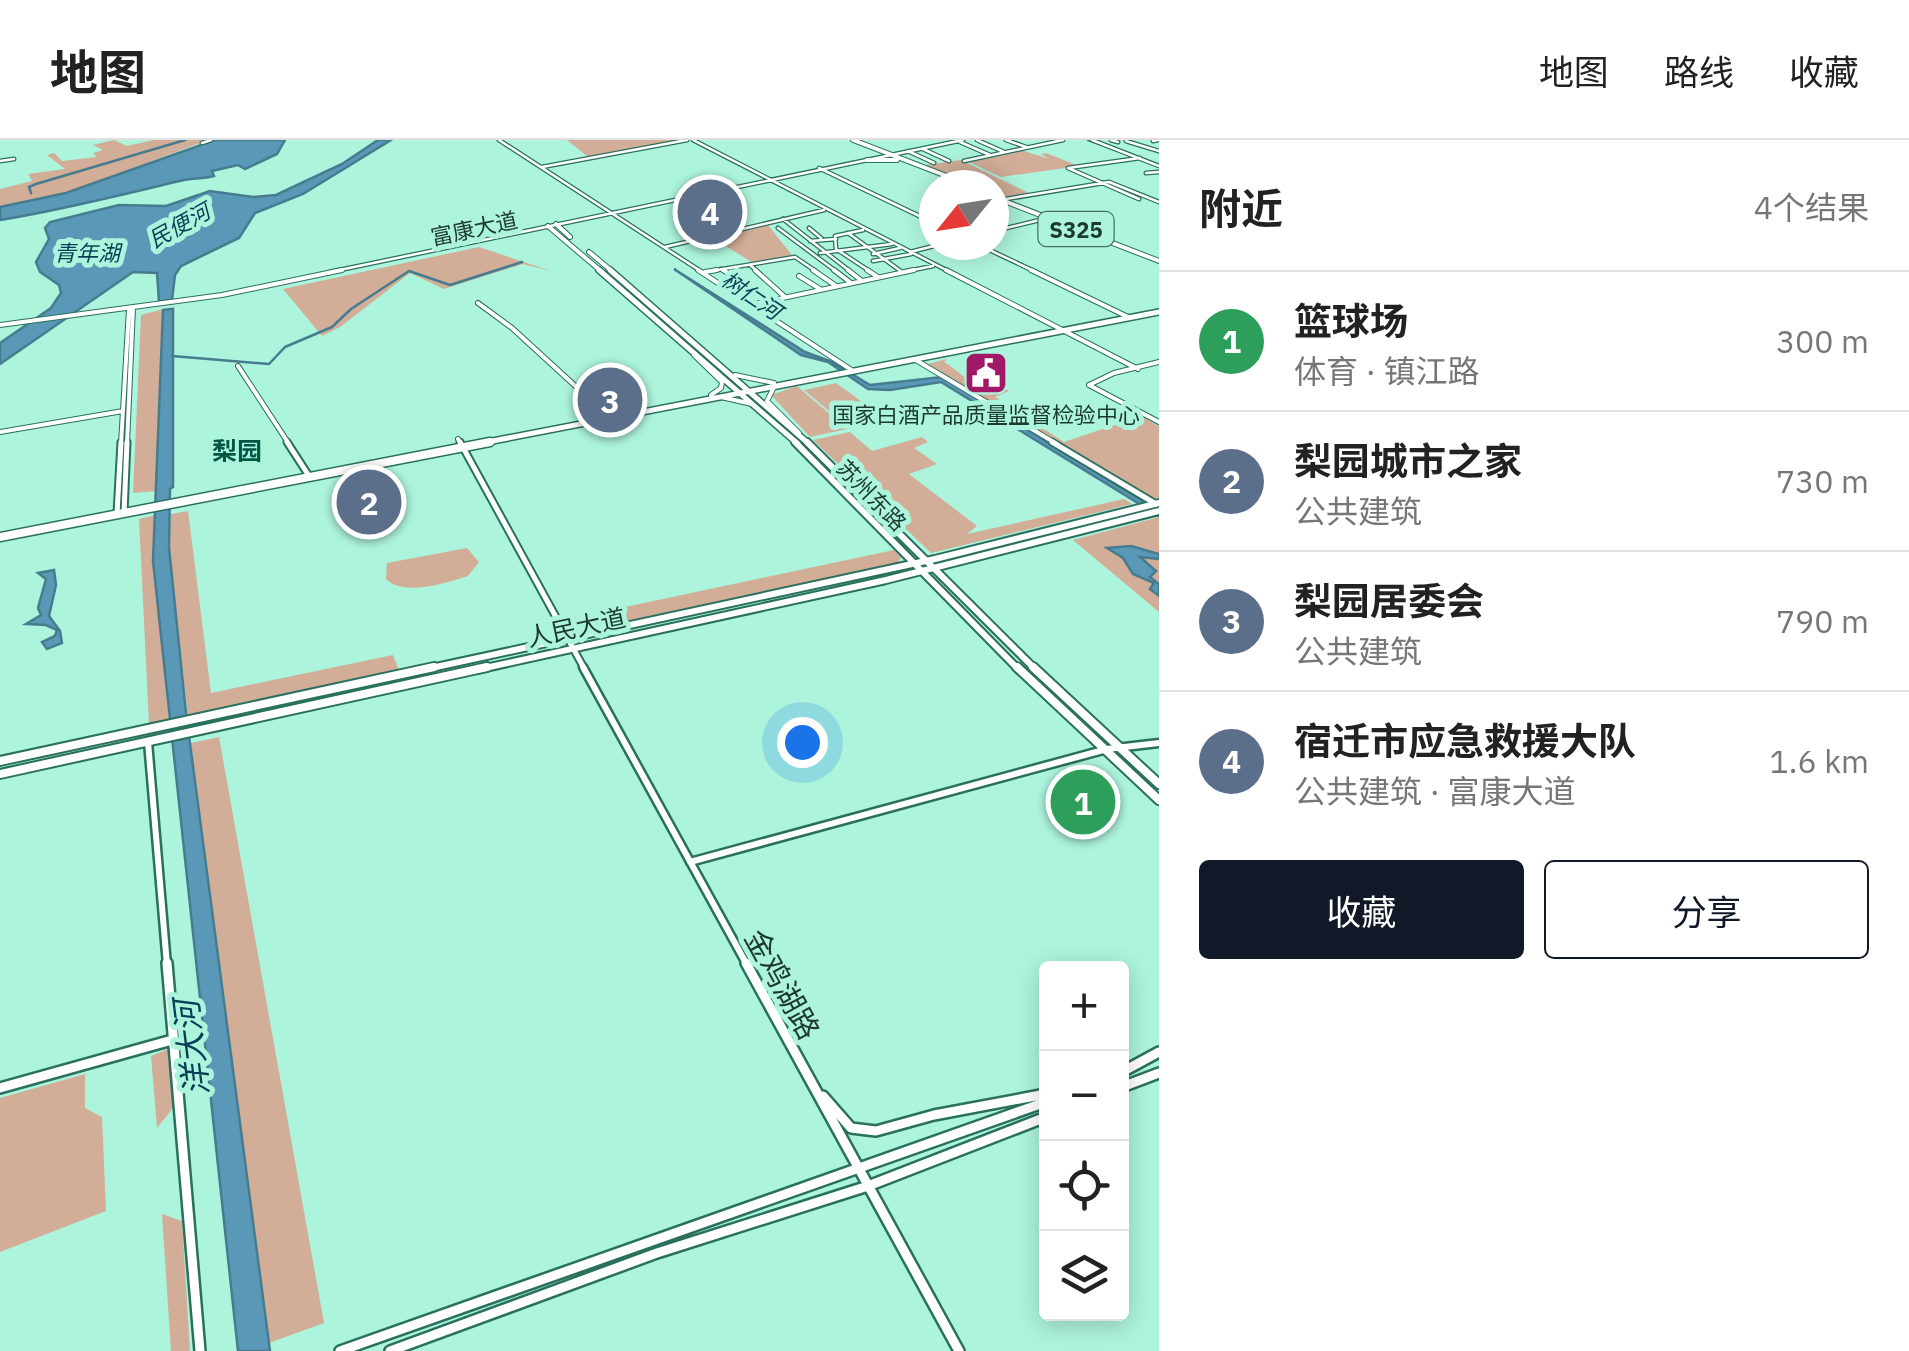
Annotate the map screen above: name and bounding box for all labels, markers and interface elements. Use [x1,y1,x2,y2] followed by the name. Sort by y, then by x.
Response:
[50,41,146,103] text: 地图
[1539,49,1609,95] text: 地图
[1664,49,1734,95] text: 路线
[1789,49,1859,95] text: 收藏
[919,170,1009,260] north arrow
[678,174,742,250] pin: 4
[1199,181,1283,236] text: 附近
[1754,186,1869,228] text: 4个结果
[143,194,218,254] water label: 民便河
[428,205,520,251] street label: 富康大道
[1038,212,1114,246] road number: S325
[54,238,123,267] water label: 青年湖
[717,265,791,328] water label: 树仁河
[1294,296,1408,345] text: 篮球场
[1222,320,1241,362] text: 1
[1776,320,1869,362] text: 300 m
[963,350,1009,396] public building icon: 国家白酒产品质量监督检验中心
[1294,350,1480,392] text: 体育 · 镇江路
[578,362,642,438] pin: 3
[832,400,1140,429] place label: 国家白酒产品质量监督检验中心
[212,434,262,467] district label: 梨园
[1294,436,1522,485] text: 梨园城市之家
[831,453,913,537] street label: 苏州东路
[1222,460,1241,502] text: 2
[1776,460,1869,502] text: 730 m
[336,464,402,540] pin: 2
[1294,490,1422,532] text: 公共建筑
[1294,576,1484,625] text: 梨园居委会
[524,600,628,654] street label: 人民大道
[1222,600,1241,642] text: 3
[1776,600,1869,642] text: 790 m
[1294,630,1422,672] text: 公共建筑
[1294,716,1636,765] text: 宿迁市应急救援大队
[777,717,828,768] your location
[1222,740,1241,782] text: 4
[1770,740,1869,782] text: 1.6 km
[1050,764,1116,840] pin: 1
[1294,770,1576,812] text: 公共建筑 · 富康大道
[1199,860,1524,959] button: 收藏
[1544,860,1869,959] button: 分享
[737,922,829,1046] street label: 金鸡湖路
[1039,961,1129,1321] map controls
[1039,961,1129,1051] button: +
[164,992,218,1098] water label: 洋大河
[1039,1051,1129,1141] button: −
[1039,1141,1129,1231] button: locate
[1039,1231,1129,1321] button: layers

